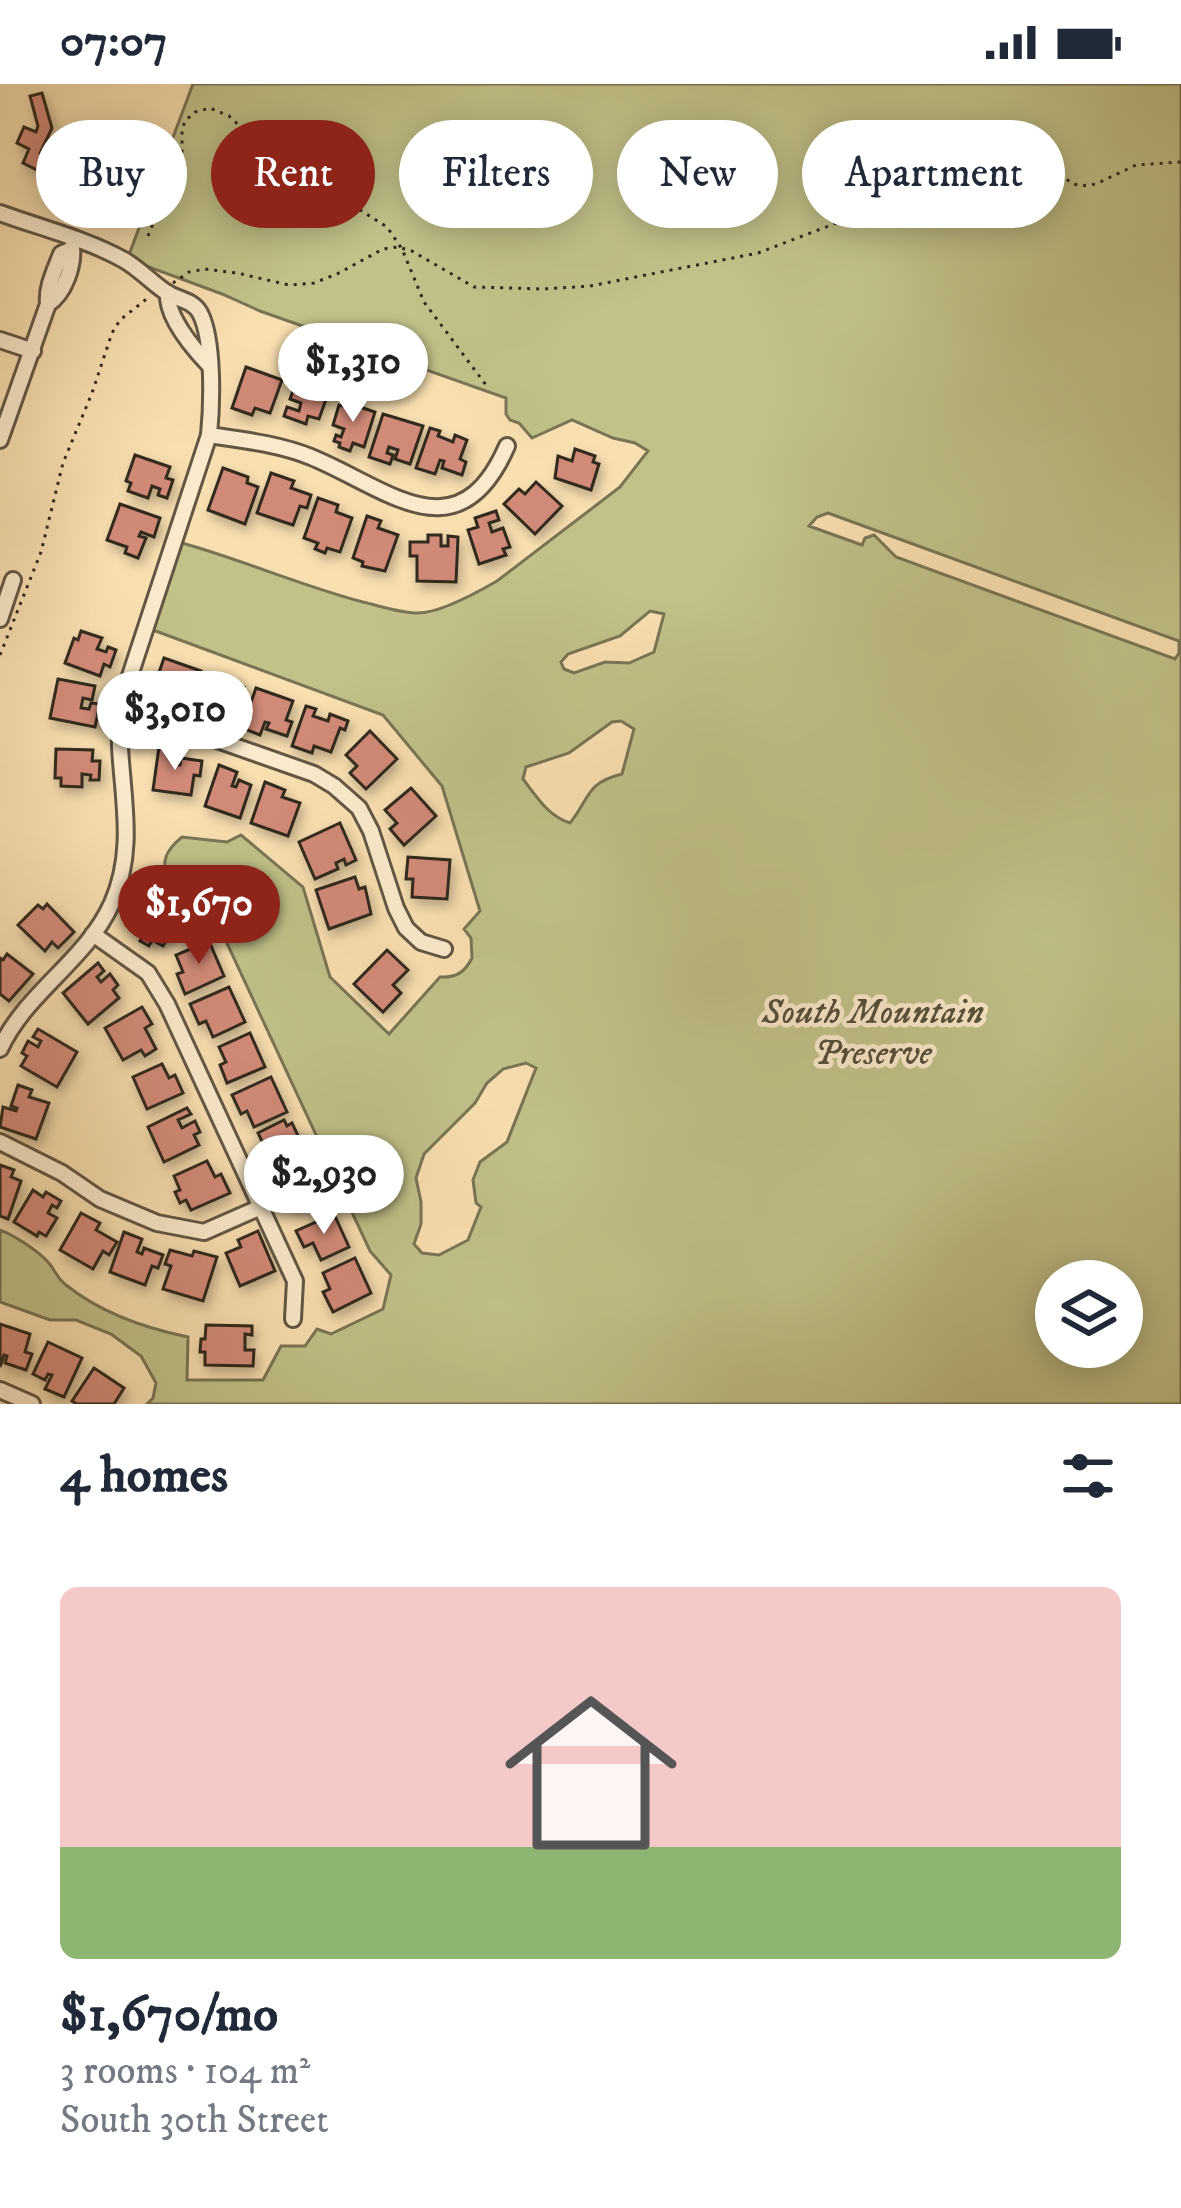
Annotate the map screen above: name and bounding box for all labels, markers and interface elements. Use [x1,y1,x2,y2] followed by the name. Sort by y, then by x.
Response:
[60,14,168,70] text: 07:07
[36,120,187,228] chip: Buy
[211,120,375,228] chip: Rent
[399,120,593,228] chip: Filters
[617,120,778,228] chip: New
[802,120,1065,228] chip: Apartment
[255,323,451,425] pin: $1,310
[305,337,401,386] text: $1,310
[77,671,273,773] pin: $3,010
[124,685,226,734] text: $3,010
[101,865,297,967] pin: $1,670
[145,879,253,928] text: $1,670
[761,990,984,1076] park label: South Mountain Preserve
[226,1135,422,1237] pin: $2,930
[271,1149,377,1198] text: $2,930
[1035,1260,1143,1368] map controls
[1035,1260,1143,1368] button: layers
[1055,1443,1121,1509] icon: filters
[60,1444,228,1508] text: 4 homes
[483,1665,699,1881] icon: home
[60,1983,278,2047] text: $1,670/mo
[60,2047,310,2096] text: 3 rooms · 104 m²
[60,2096,329,2145] text: South 30th Street

